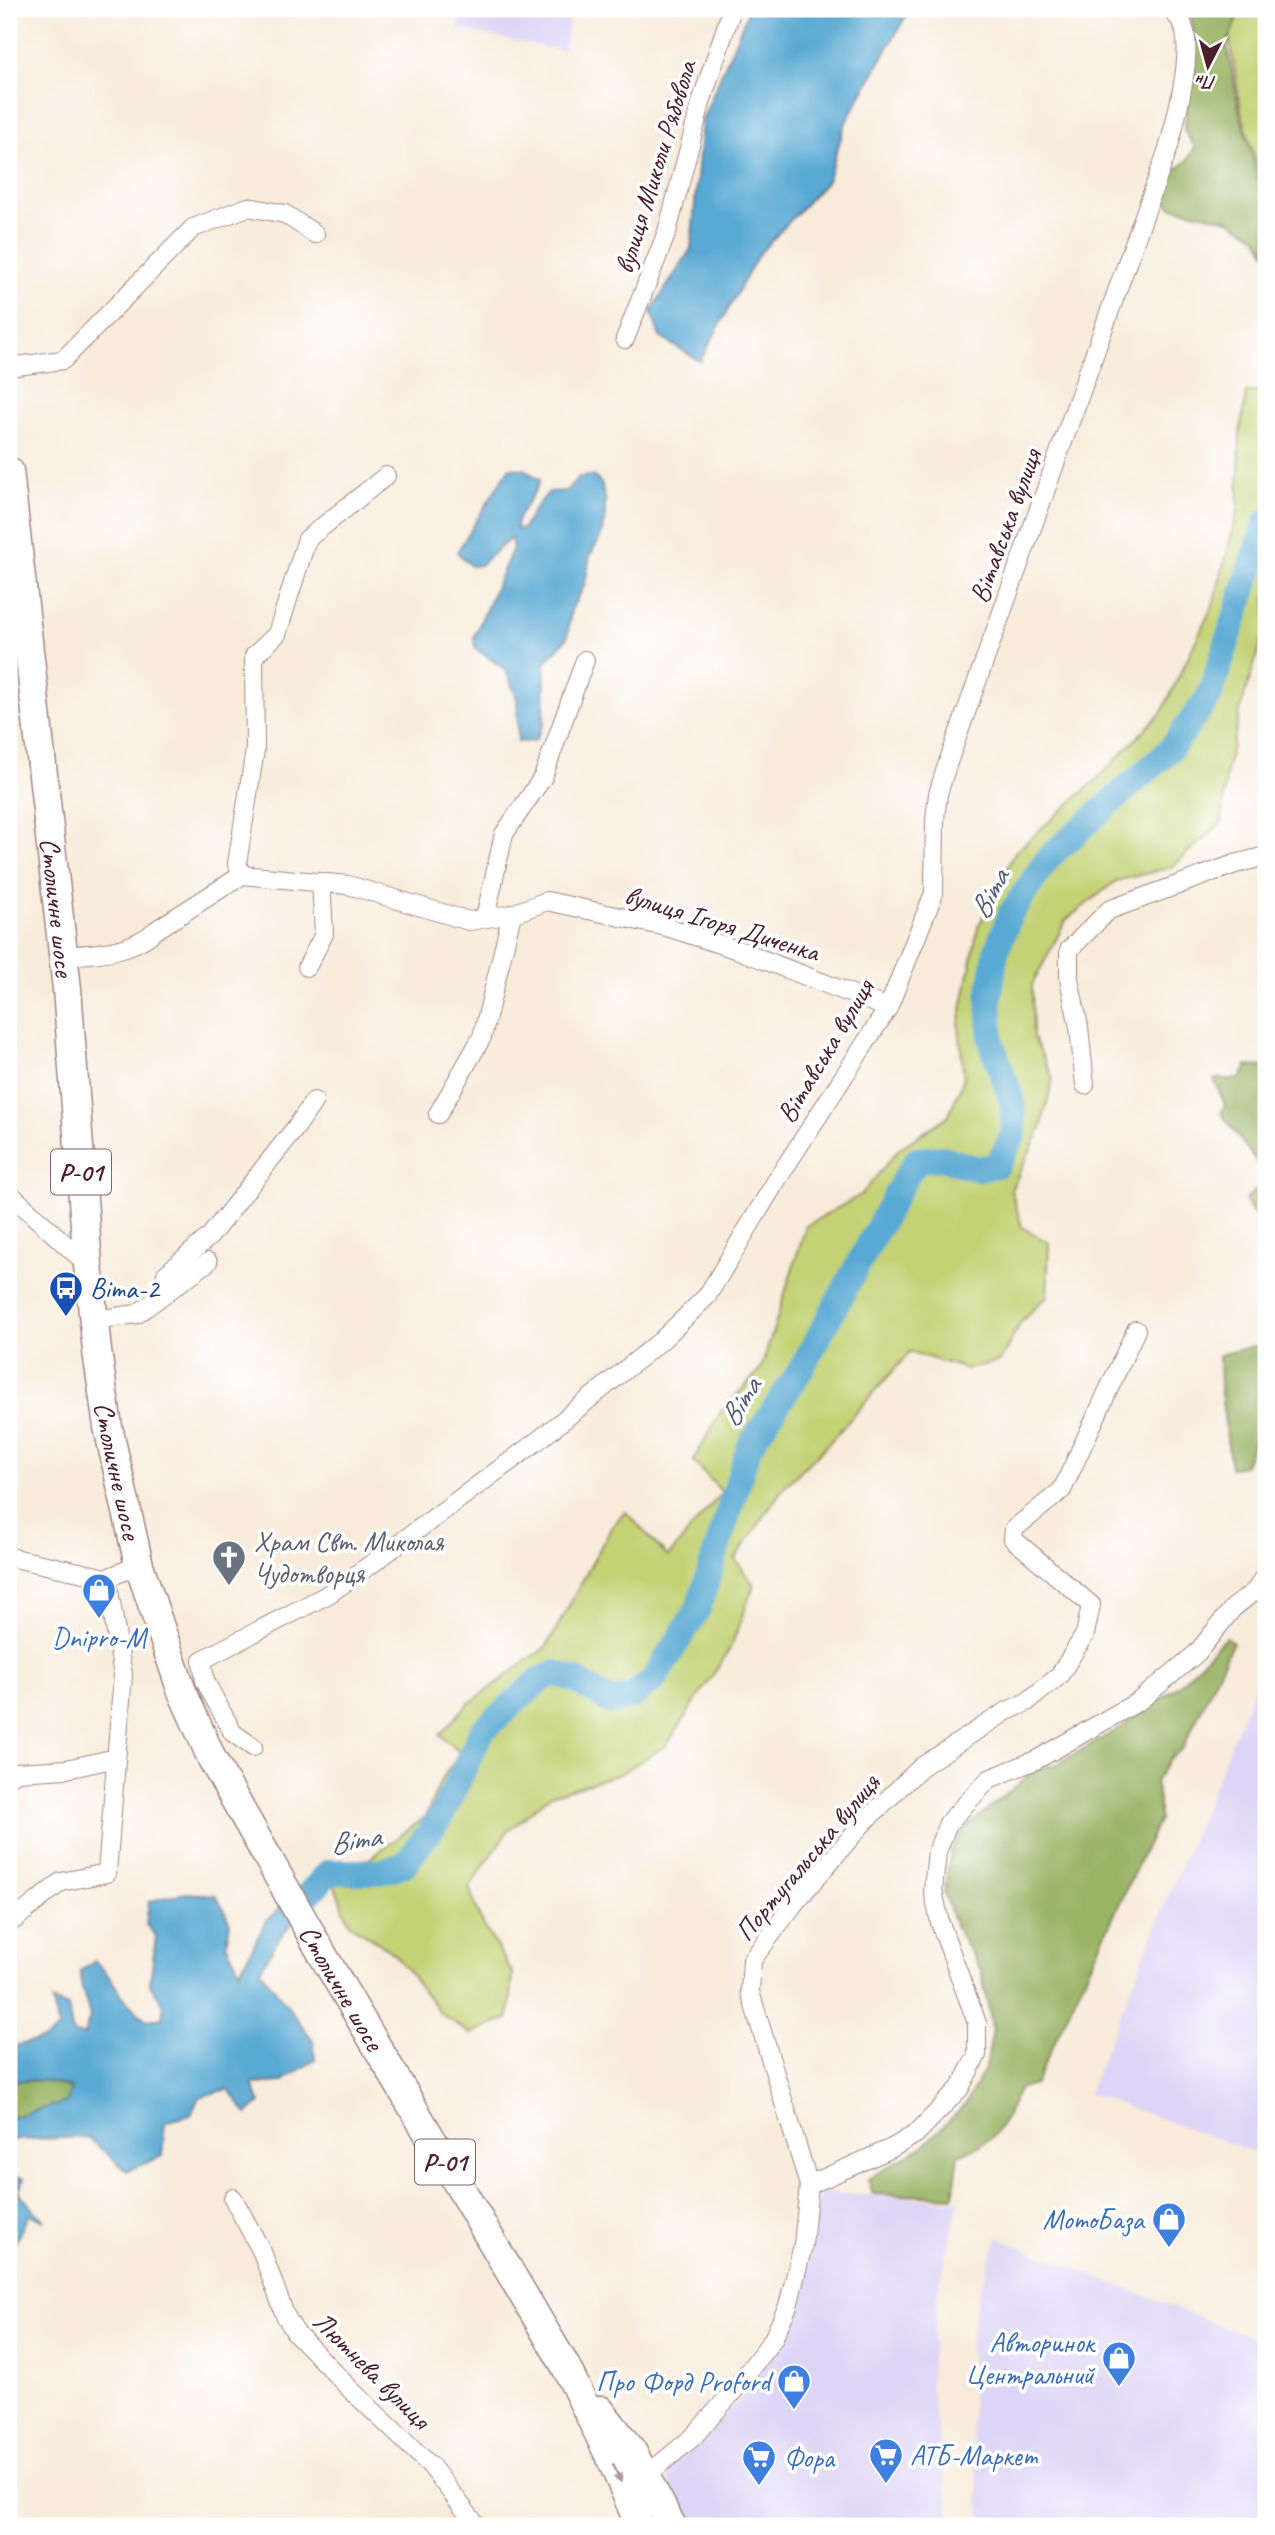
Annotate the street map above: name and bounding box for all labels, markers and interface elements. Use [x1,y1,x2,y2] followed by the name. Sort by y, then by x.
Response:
[1174,32,1244,102] north arrow
[606,55,705,278] street label: вулиця Миколи Рябовола
[1194,69,1217,95] text: Пн
[961,442,1050,608] street label: Вітавська вулиця
[33,836,83,980] street label: Столичне шосе
[960,860,1019,925] water label: Віта
[621,877,825,970] street label: вулиця Ігоря Диченка
[769,971,883,1129] street label: Вітавська вулиця
[51,1149,111,1194] road number: Р-01
[47,1269,85,1318] bus stop icon: Віта-2
[90,1271,161,1306] place label: Віта-2
[710,1368,771,1434] water label: Віта
[87,1400,151,1544] street label: Столичне шосе
[254,1524,444,1591] place label: Храм Свт. Миколая Чудотворця
[210,1538,248,1587] church icon: Храм Свт. Миколая Чудотворця
[80,1571,118,1620] shop icon: Dnipro-M
[52,1620,149,1655] place label: Dnipro-M
[727,1765,888,1948] street label: Португальська вулиця
[327,1816,386,1863] water label: Віта
[292,1918,393,2058] street label: Столичне шосе
[415,2140,475,2184] road number: Р-01
[1150,2200,1188,2249] shop icon: МотоБаза
[1043,2202,1146,2237] place label: МотоБаза
[306,2304,440,2438] street label: Лютнева вулиця
[966,2325,1097,2392] place label: Авторинок Центральний
[1100,2339,1138,2388] shop icon: Авторинок Центральний
[775,2362,813,2411] shop icon: Про Форд Proford
[596,2364,774,2399] place label: Про Форд Proford
[867,2436,905,2485] supermarket icon: АТБ-Маркет
[740,2438,778,2487] supermarket icon: Фора
[910,2438,1039,2473] place label: АТБ-Маркет
[784,2440,836,2475] place label: Фора
[612,2462,623,2483] one-way arrow

